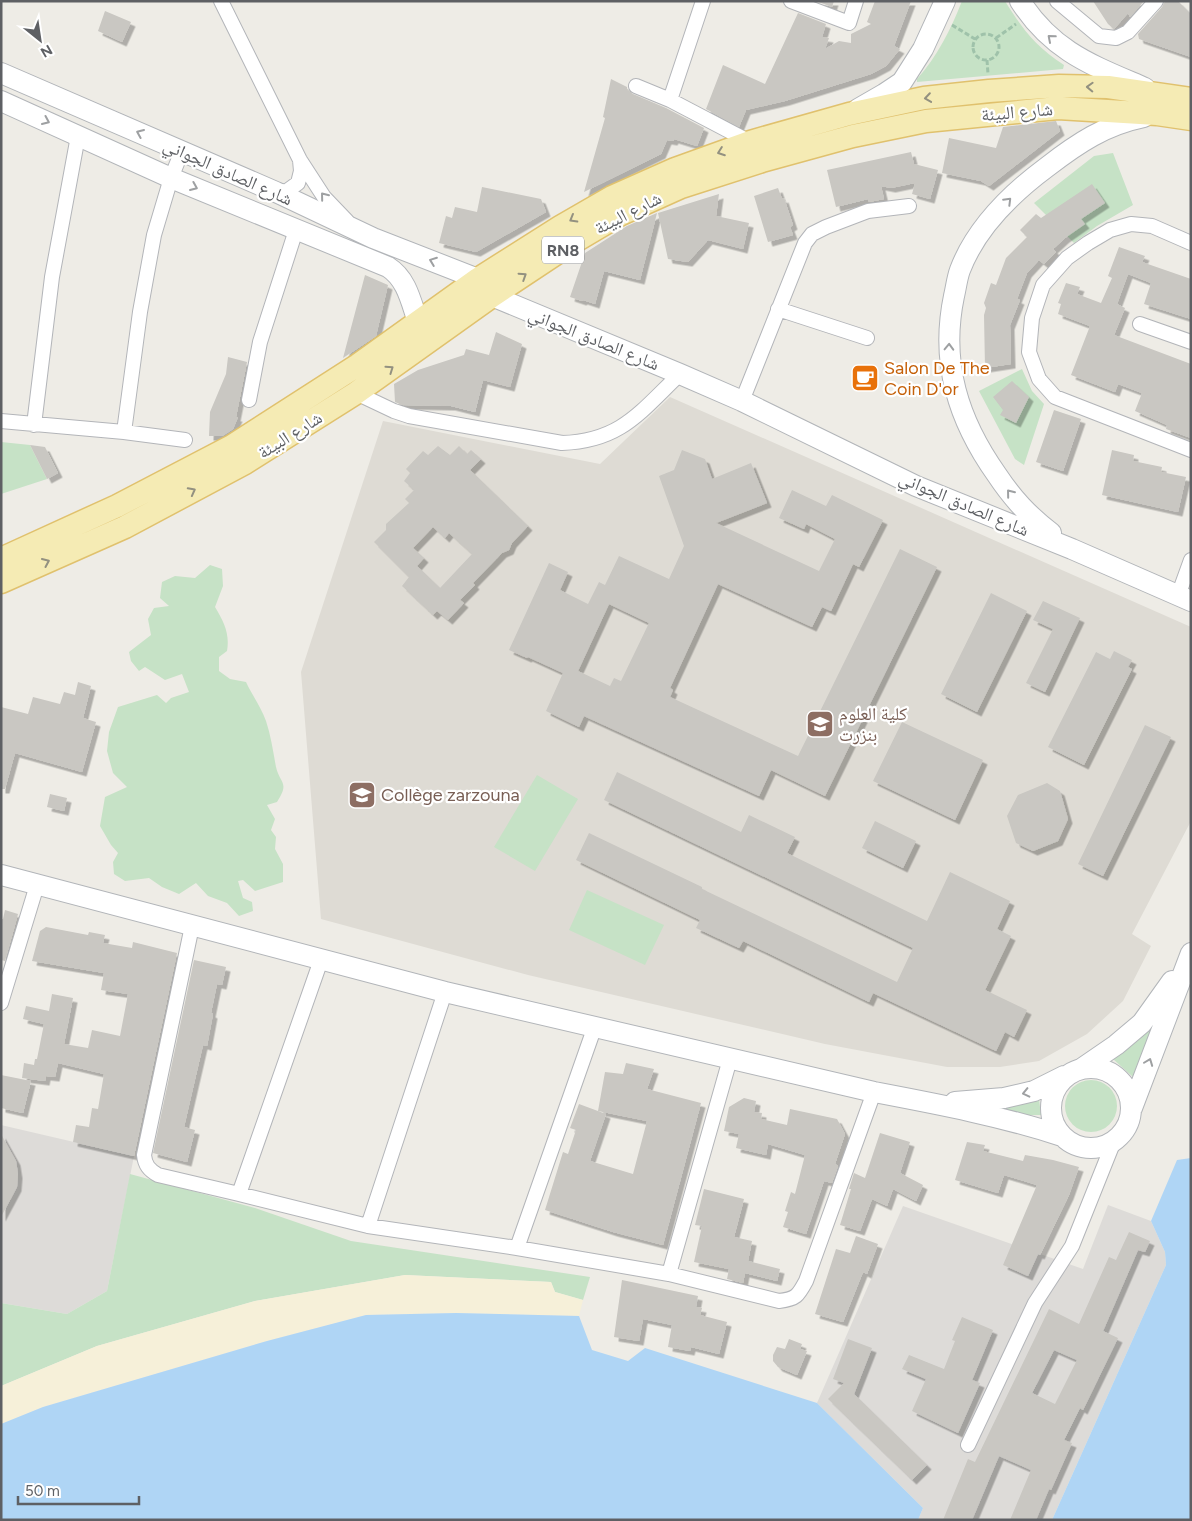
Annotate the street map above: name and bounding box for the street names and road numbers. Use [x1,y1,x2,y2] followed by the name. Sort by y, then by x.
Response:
[980,98,1054,126] street label: شارع البيئة
[159,134,296,214] street label: شارع الصادق الجواني
[591,187,665,239] street label: شارع البيئة
[542,236,584,264] road number: RN8
[524,303,663,379] street label: شارع الصادق الجواني
[254,407,326,463] street label: شارع البيئة
[894,467,1032,545] street label: شارع الصادق الجواني

